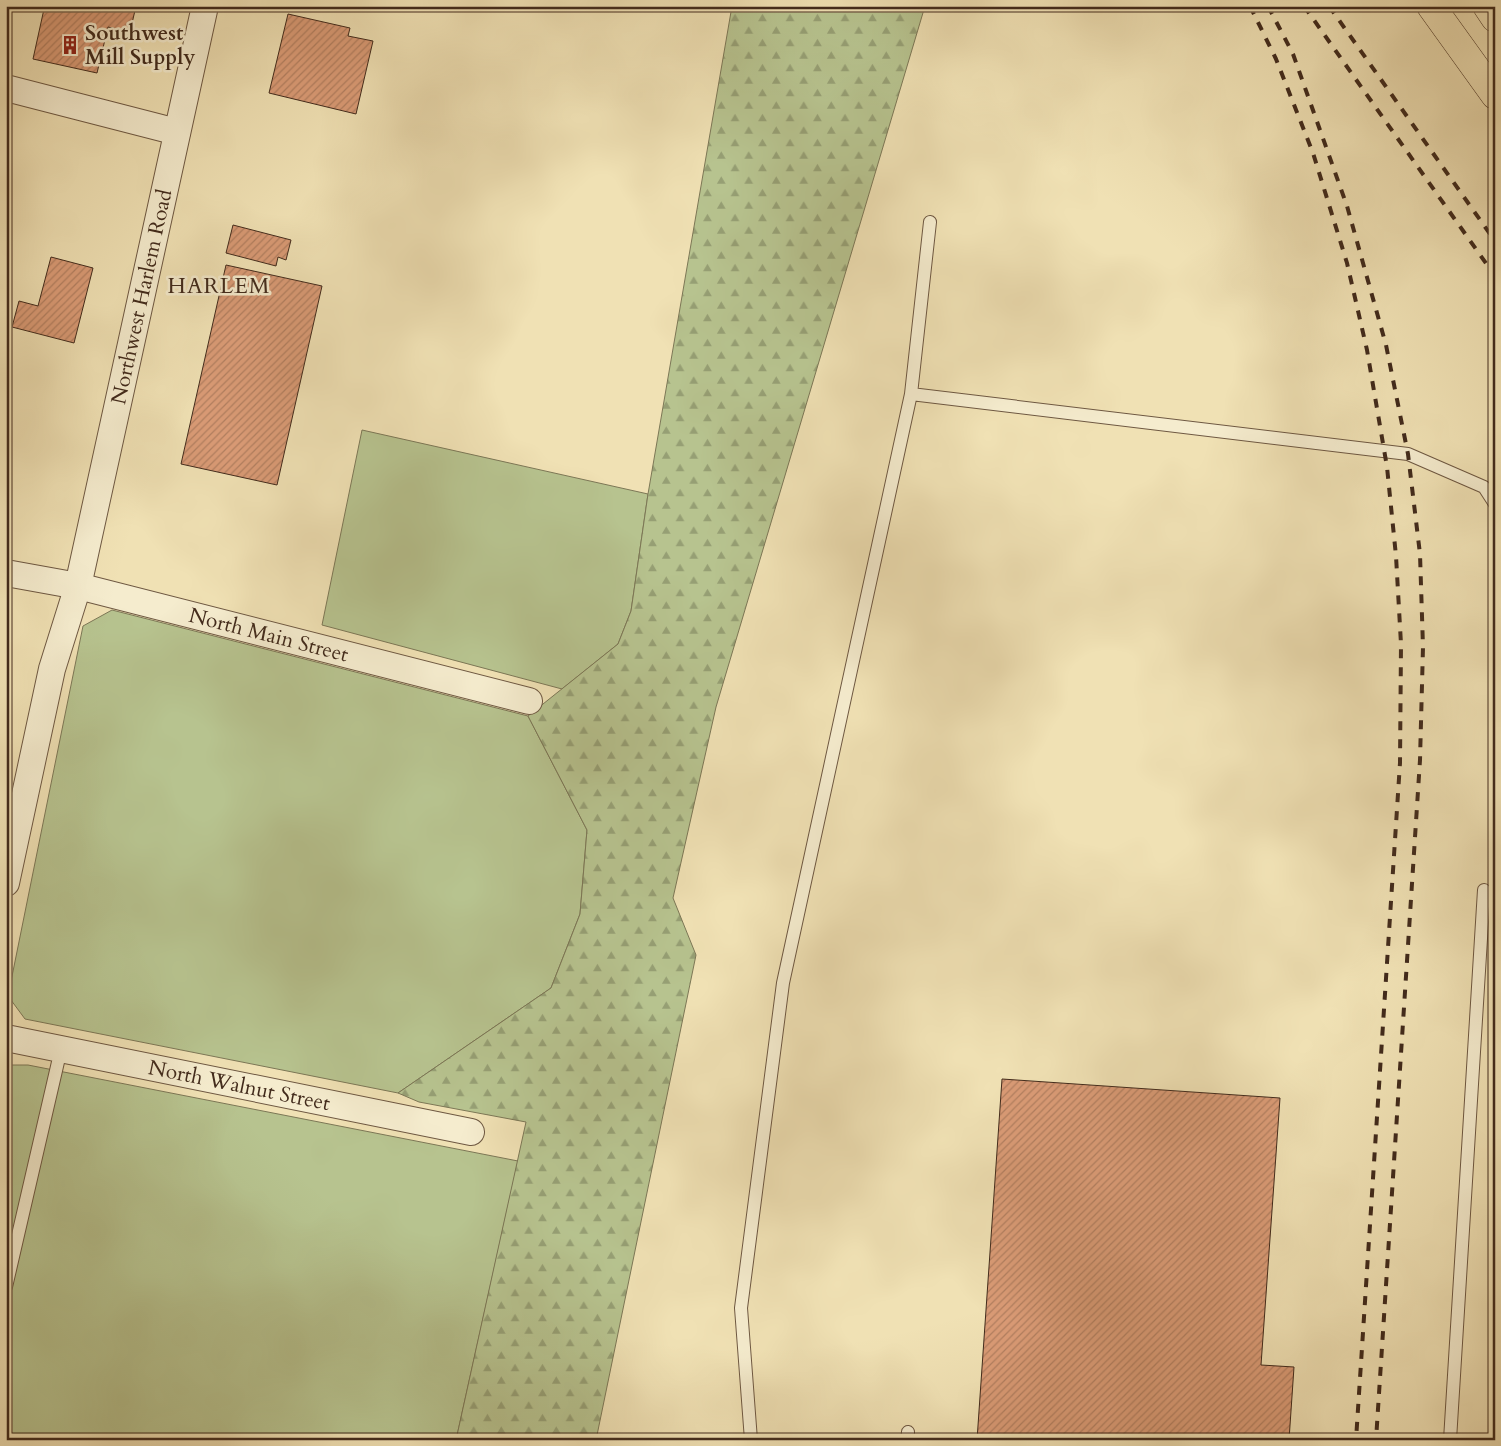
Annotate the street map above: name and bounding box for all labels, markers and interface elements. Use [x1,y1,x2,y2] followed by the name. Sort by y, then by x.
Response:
[85,19,195,72] place label: Southwest Mill Supply
[59,34,81,56] building icon: Southwest Mill Supply
[104,186,179,407] street label: Northwest Harlem Road
[168,271,270,301] district label: HARLEM
[186,601,352,669] street label: North Main Street
[146,1053,333,1118] street label: North Walnut Street

